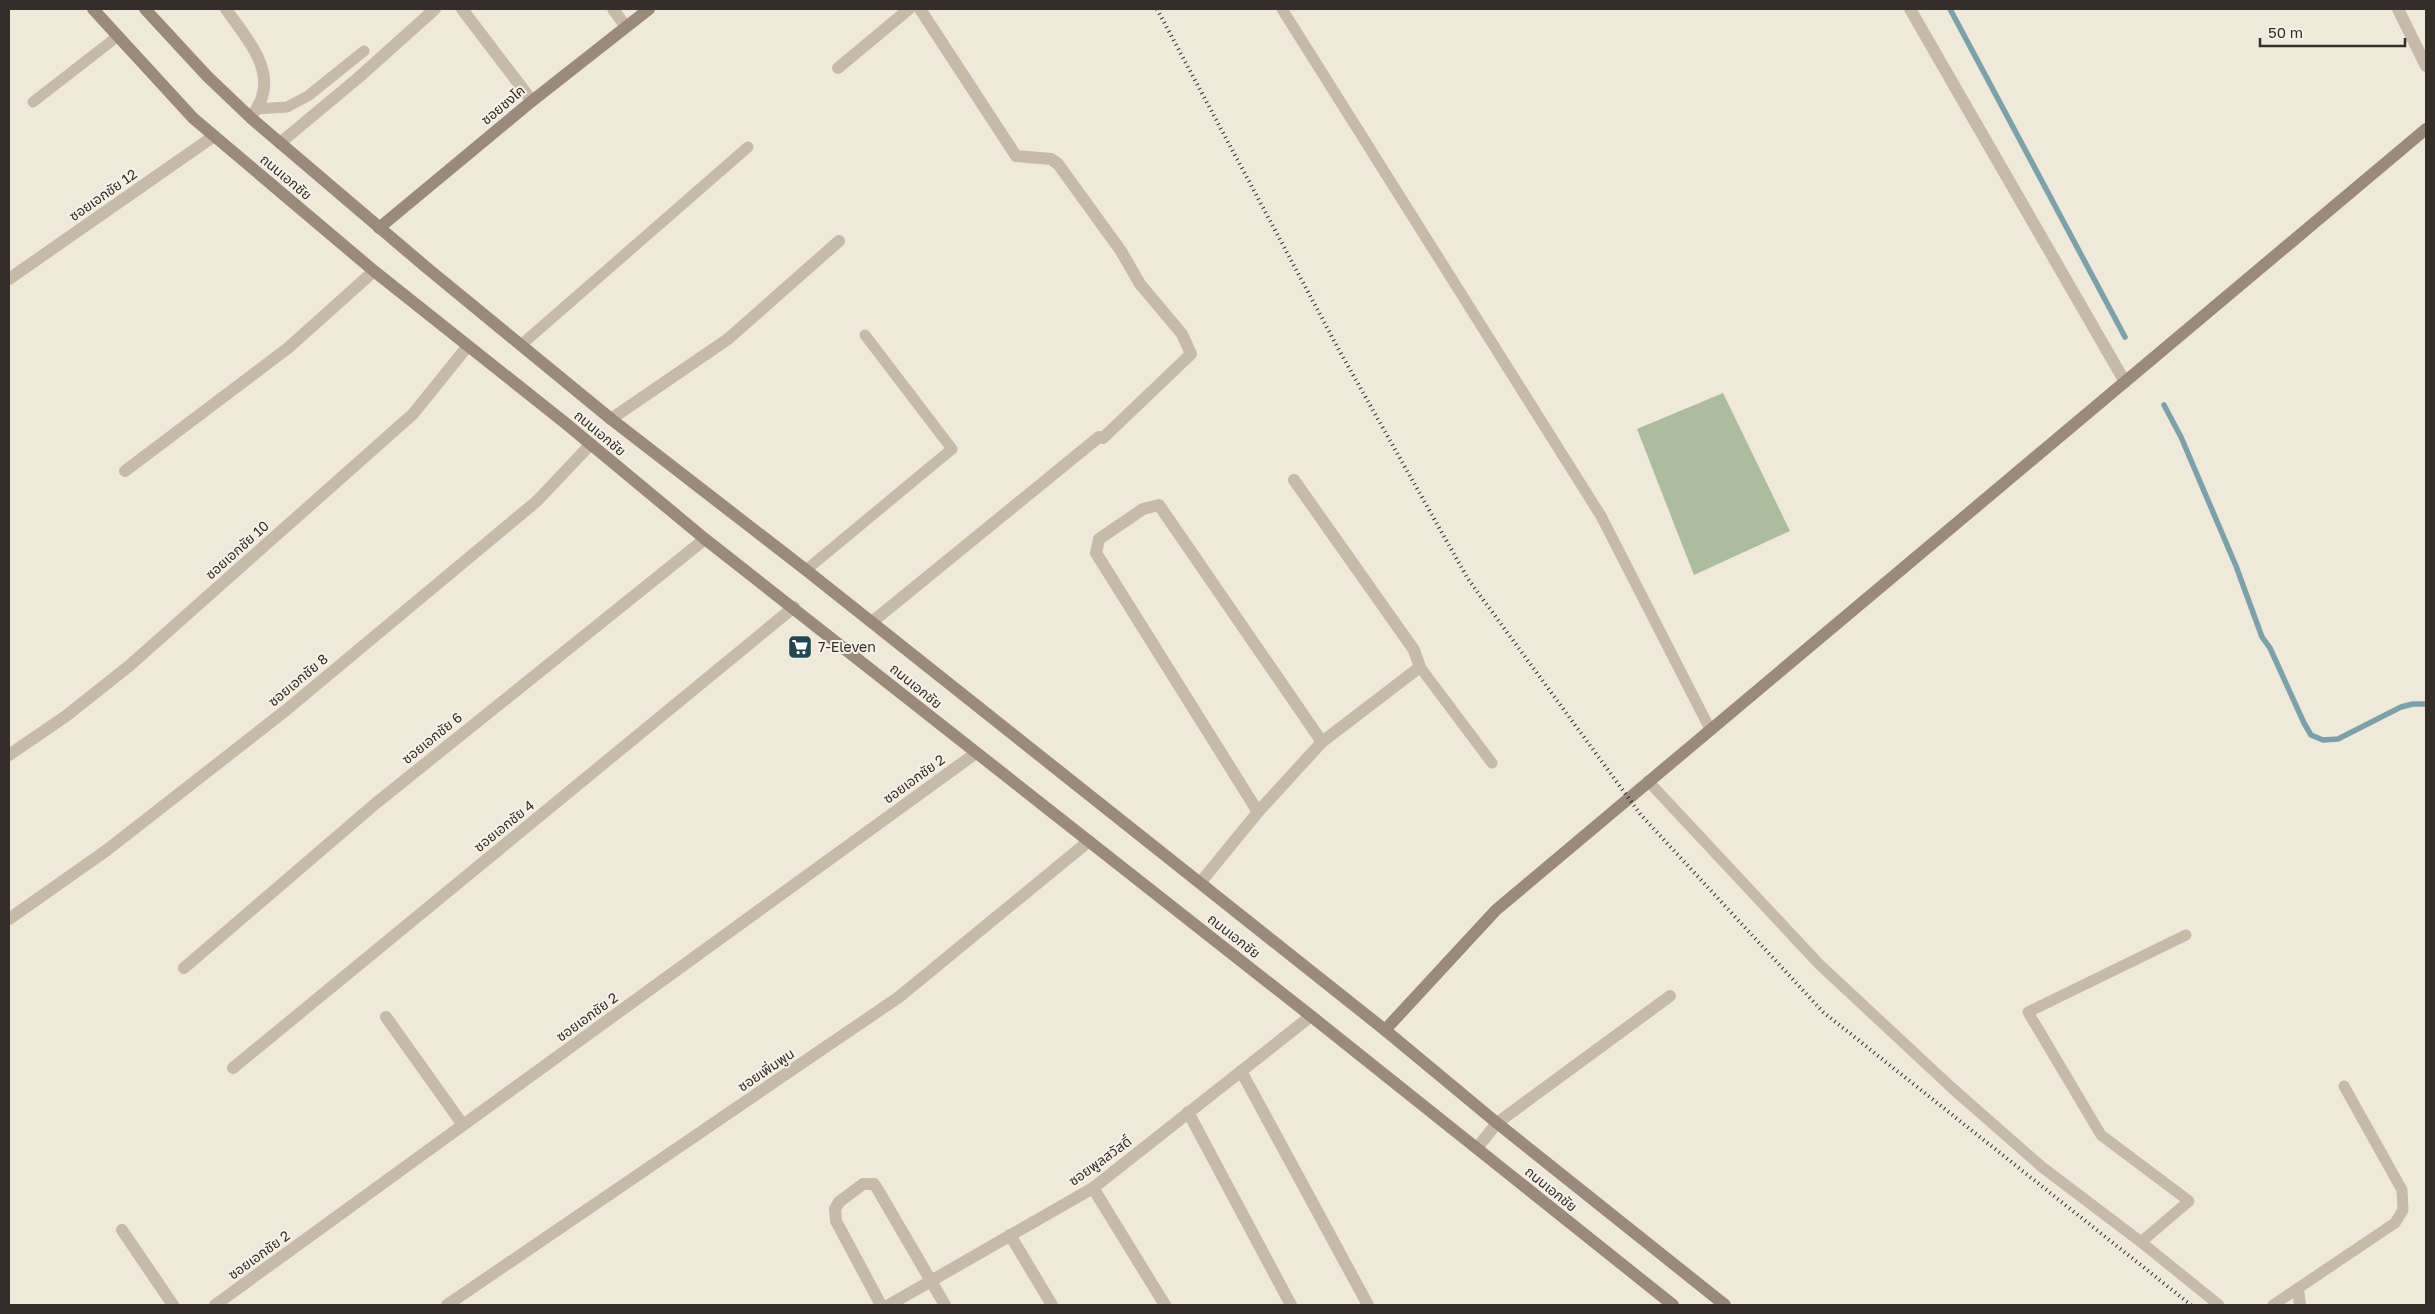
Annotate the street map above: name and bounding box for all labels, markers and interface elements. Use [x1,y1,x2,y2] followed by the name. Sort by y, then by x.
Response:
[2260,15,2405,47] scale bar
[2268,23,2303,41] text: 50 m
[477,81,528,128] street label: ซอยชงโค
[257,150,316,203] street label: ถนนเอกชัย
[65,165,140,224] street label: ซอยเอกชัย 12
[571,406,630,459] street label: ถนนเอกชัย
[201,517,272,583] street label: ซอยเอกชัย 10
[787,634,813,660] supermarket icon: 7-Eleven
[818,638,876,655] place label: 7-Eleven
[264,650,331,709] street label: ซอยเอกชัย 8
[887,659,946,712] street label: ถนนเอกชัย
[398,708,465,767] street label: ซอยเอกชัย 6
[880,750,948,807] street label: ซอยเอกชัย 2
[470,796,537,855] street label: ซอยเอกชัย 4
[1205,910,1264,961] street label: ถนนเอกชัย
[553,988,621,1045] street label: ซอยเอกชัย 2
[734,1044,798,1096] street label: ซอยเพิ่มพูน
[1065,1132,1135,1190] street label: ซอยพูลสวัสดิ์
[1522,1162,1581,1215] street label: ถนนเอกชัย
[225,1226,293,1283] street label: ซอยเอกชัย 2

